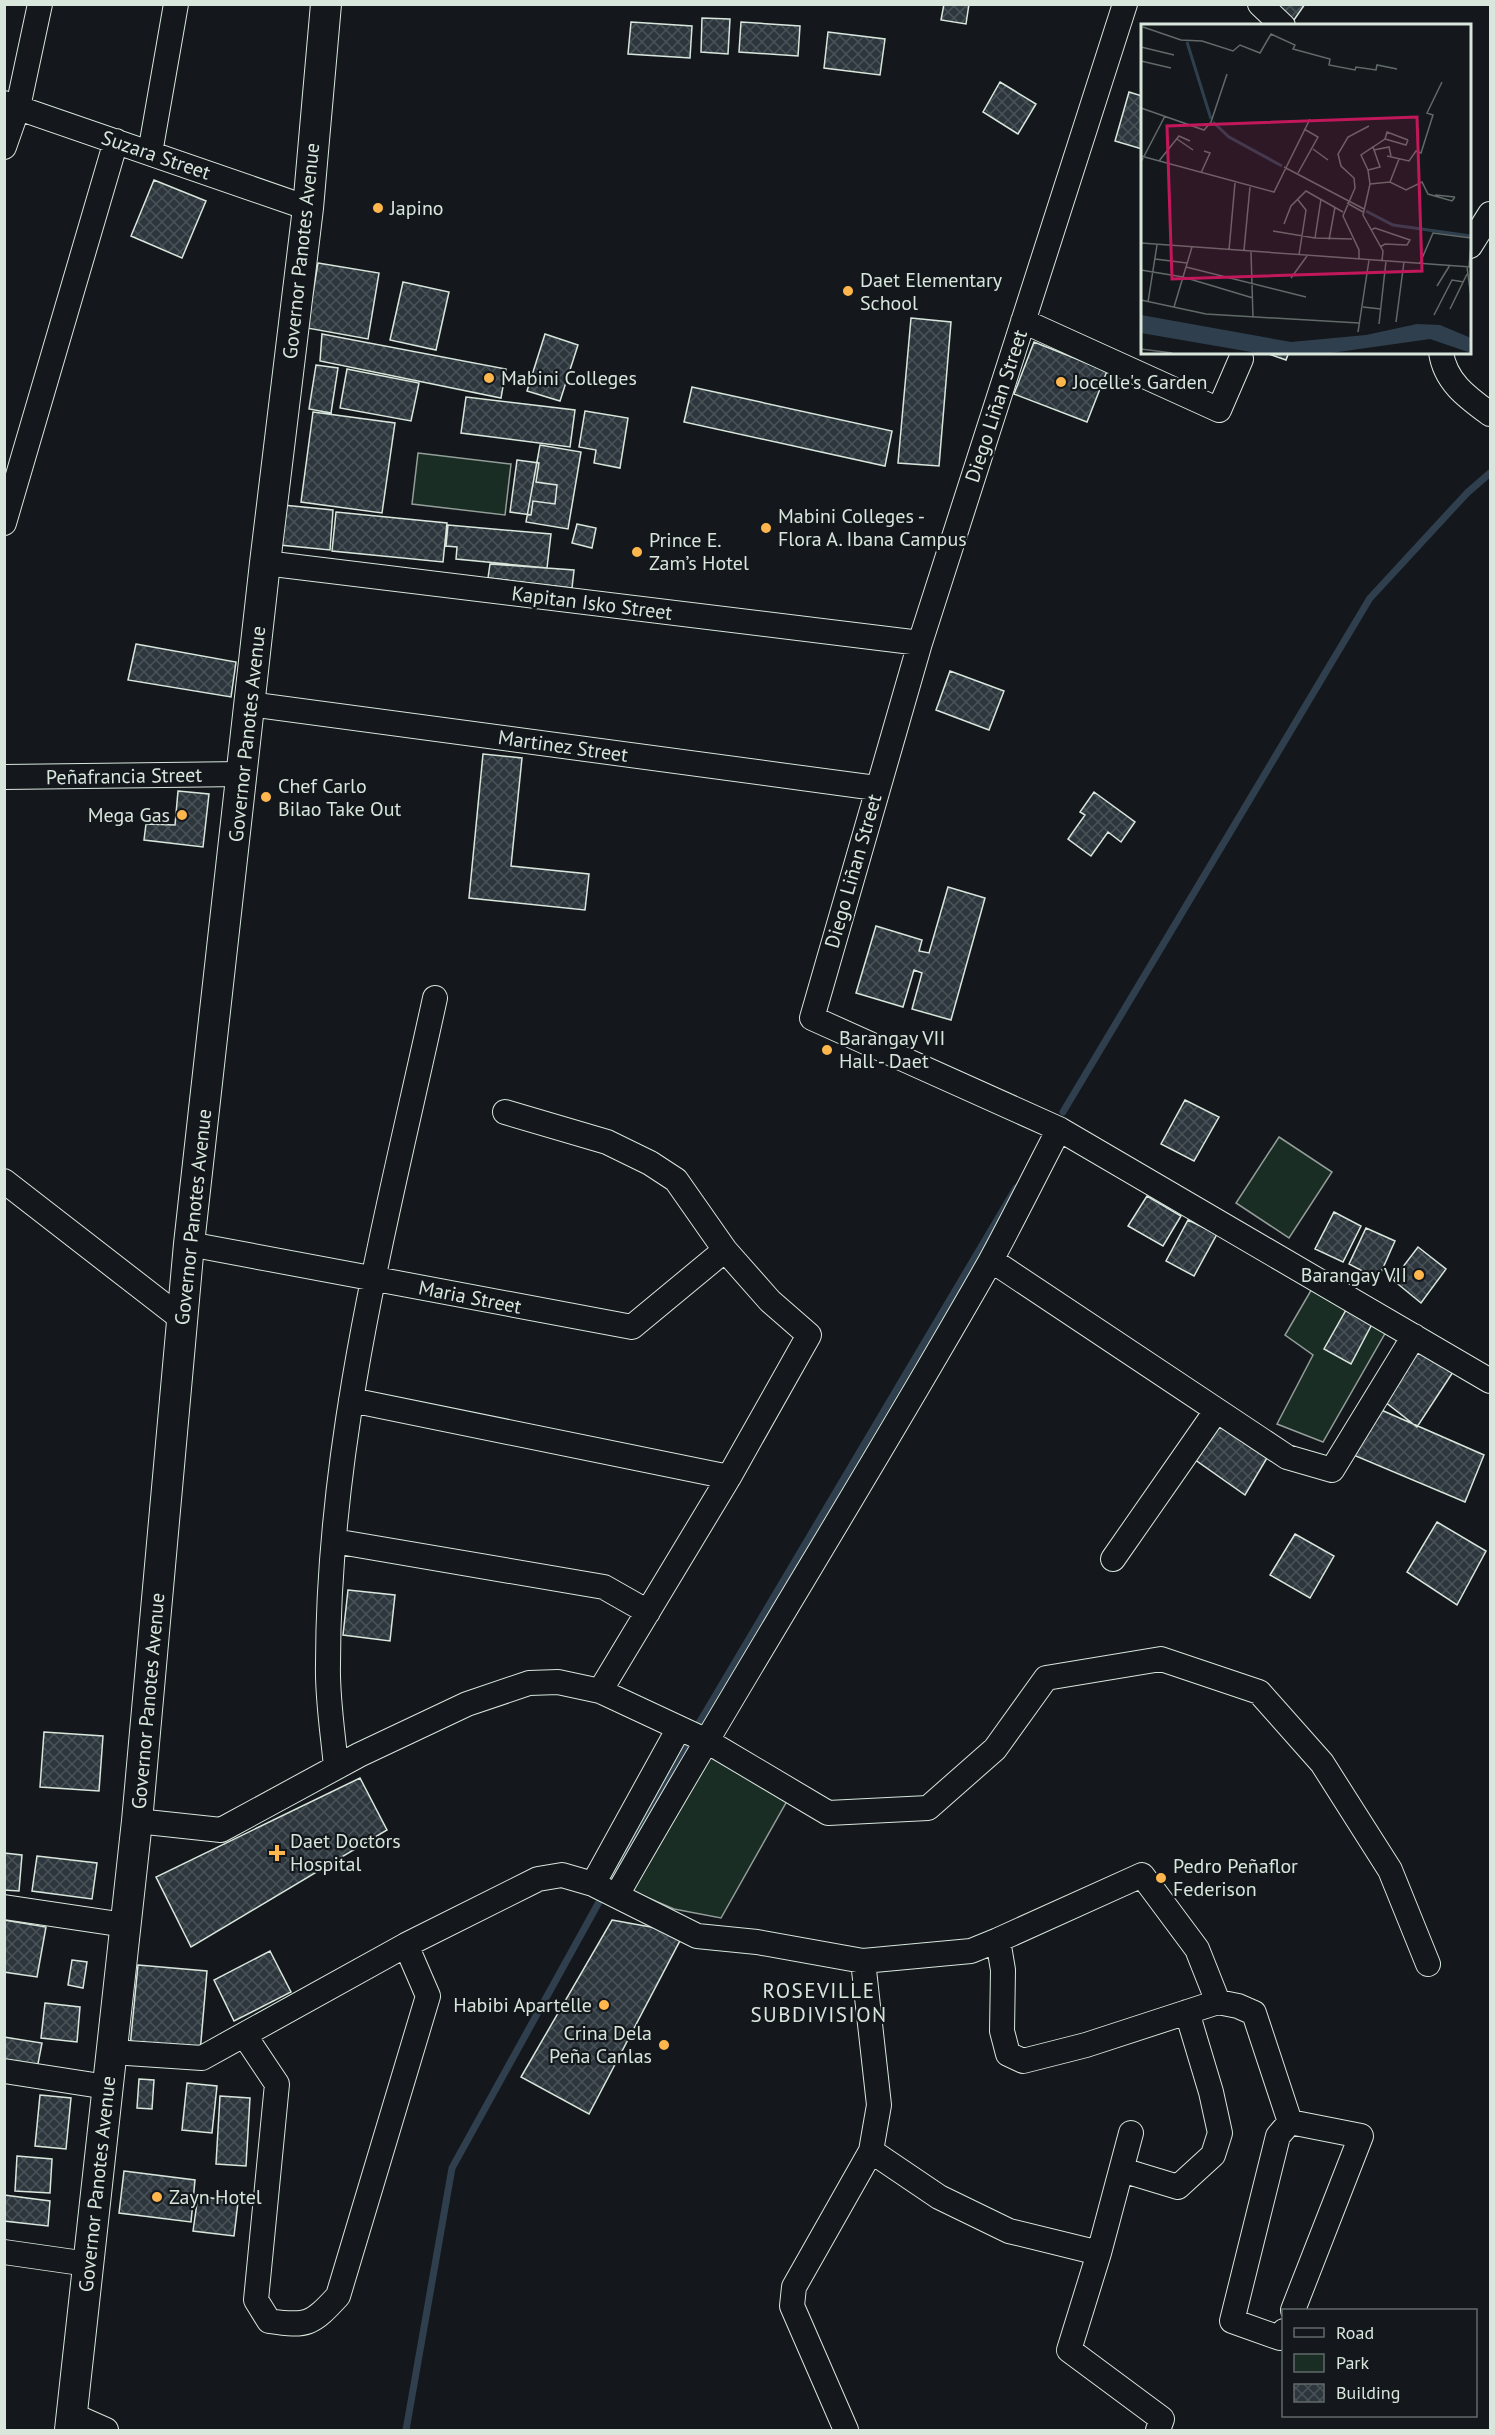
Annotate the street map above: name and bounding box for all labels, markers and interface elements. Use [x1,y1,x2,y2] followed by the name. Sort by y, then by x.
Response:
[1141,24,1471,354] inset map
[98,124,214,186] street label: Suzara Street
[277,142,325,360] street label: Governor Panotes Avenue
[389,195,444,221] place label: Japino
[371,201,385,215] marker: Japino
[860,267,1003,316] place label: Daet Elementary School
[841,284,855,298] marker: Daet Elementary School
[959,326,1033,486] street label: Diego Liñan Street
[501,365,637,391] place label: Mabini Colleges
[1072,369,1208,395] place label: Jocelle's Garden
[482,371,496,385] marker: Mabini Colleges
[1054,375,1068,389] marker: Jocelle's Garden
[778,503,967,552] place label: Mabini Colleges - Flora A. Ibana Campus
[759,521,773,535] marker: Mabini Colleges - Flora A. Ibana Campus
[649,527,749,576] place label: Prince E. Zam’s Hotel
[630,545,644,559] marker: Prince E. Zam’s Hotel
[510,580,674,626] street label: Kapitan Isko Street
[223,625,271,843] street label: Governor Panotes Avenue
[496,724,630,768] street label: Martinez Street
[46,762,203,790] street label: Peñafrancia Street
[278,773,401,822] place label: Chef Carlo Bilao Take Out
[259,790,273,804] marker: Chef Carlo Bilao Take Out
[819,791,887,951] street label: Diego Liñan Street
[88,802,170,828] place label: Mega Gas
[175,808,189,822] marker: Mega Gas
[839,1025,945,1074] place label: Barangay VII Hall - Daet
[820,1043,834,1057] marker: Barangay VII Hall - Daet
[169,1108,217,1326] street label: Governor Panotes Avenue
[1301,1262,1407,1288] place label: Barangay VII
[1412,1268,1426,1282] marker: Barangay VII
[416,1274,524,1320] street label: Maria Street
[126,1592,170,1810] street label: Governor Panotes Avenue
[290,1828,401,1877] place label: Daet Doctors Hospital
[268,1844,286,1862] marker: Daet Doctors Hospital
[1173,1853,1298,1902] place label: Pedro Peñaflor Federison
[1154,1871,1168,1885] marker: Pedro Peñaflor Federison
[750,1977,888,2028] district label: ROSEVILLE SUBDIVISION
[453,1992,592,2018] place label: Habibi Apartelle
[597,1998,611,2012] marker: Habibi Apartelle
[549,2020,652,2069] place label: Crina Dela Peña Canlas
[657,2038,671,2052] marker: Crina Dela Peña Canlas
[73,2075,121,2293] street label: Governor Panotes Avenue
[169,2184,262,2210] place label: Zayn Hotel
[150,2190,164,2204] marker: Zayn Hotel
[1282,2309,1477,2417] legend
[1336,2321,1374,2344] text: Road
[1336,2351,1369,2374] text: Park
[1336,2381,1400,2404] text: Building

